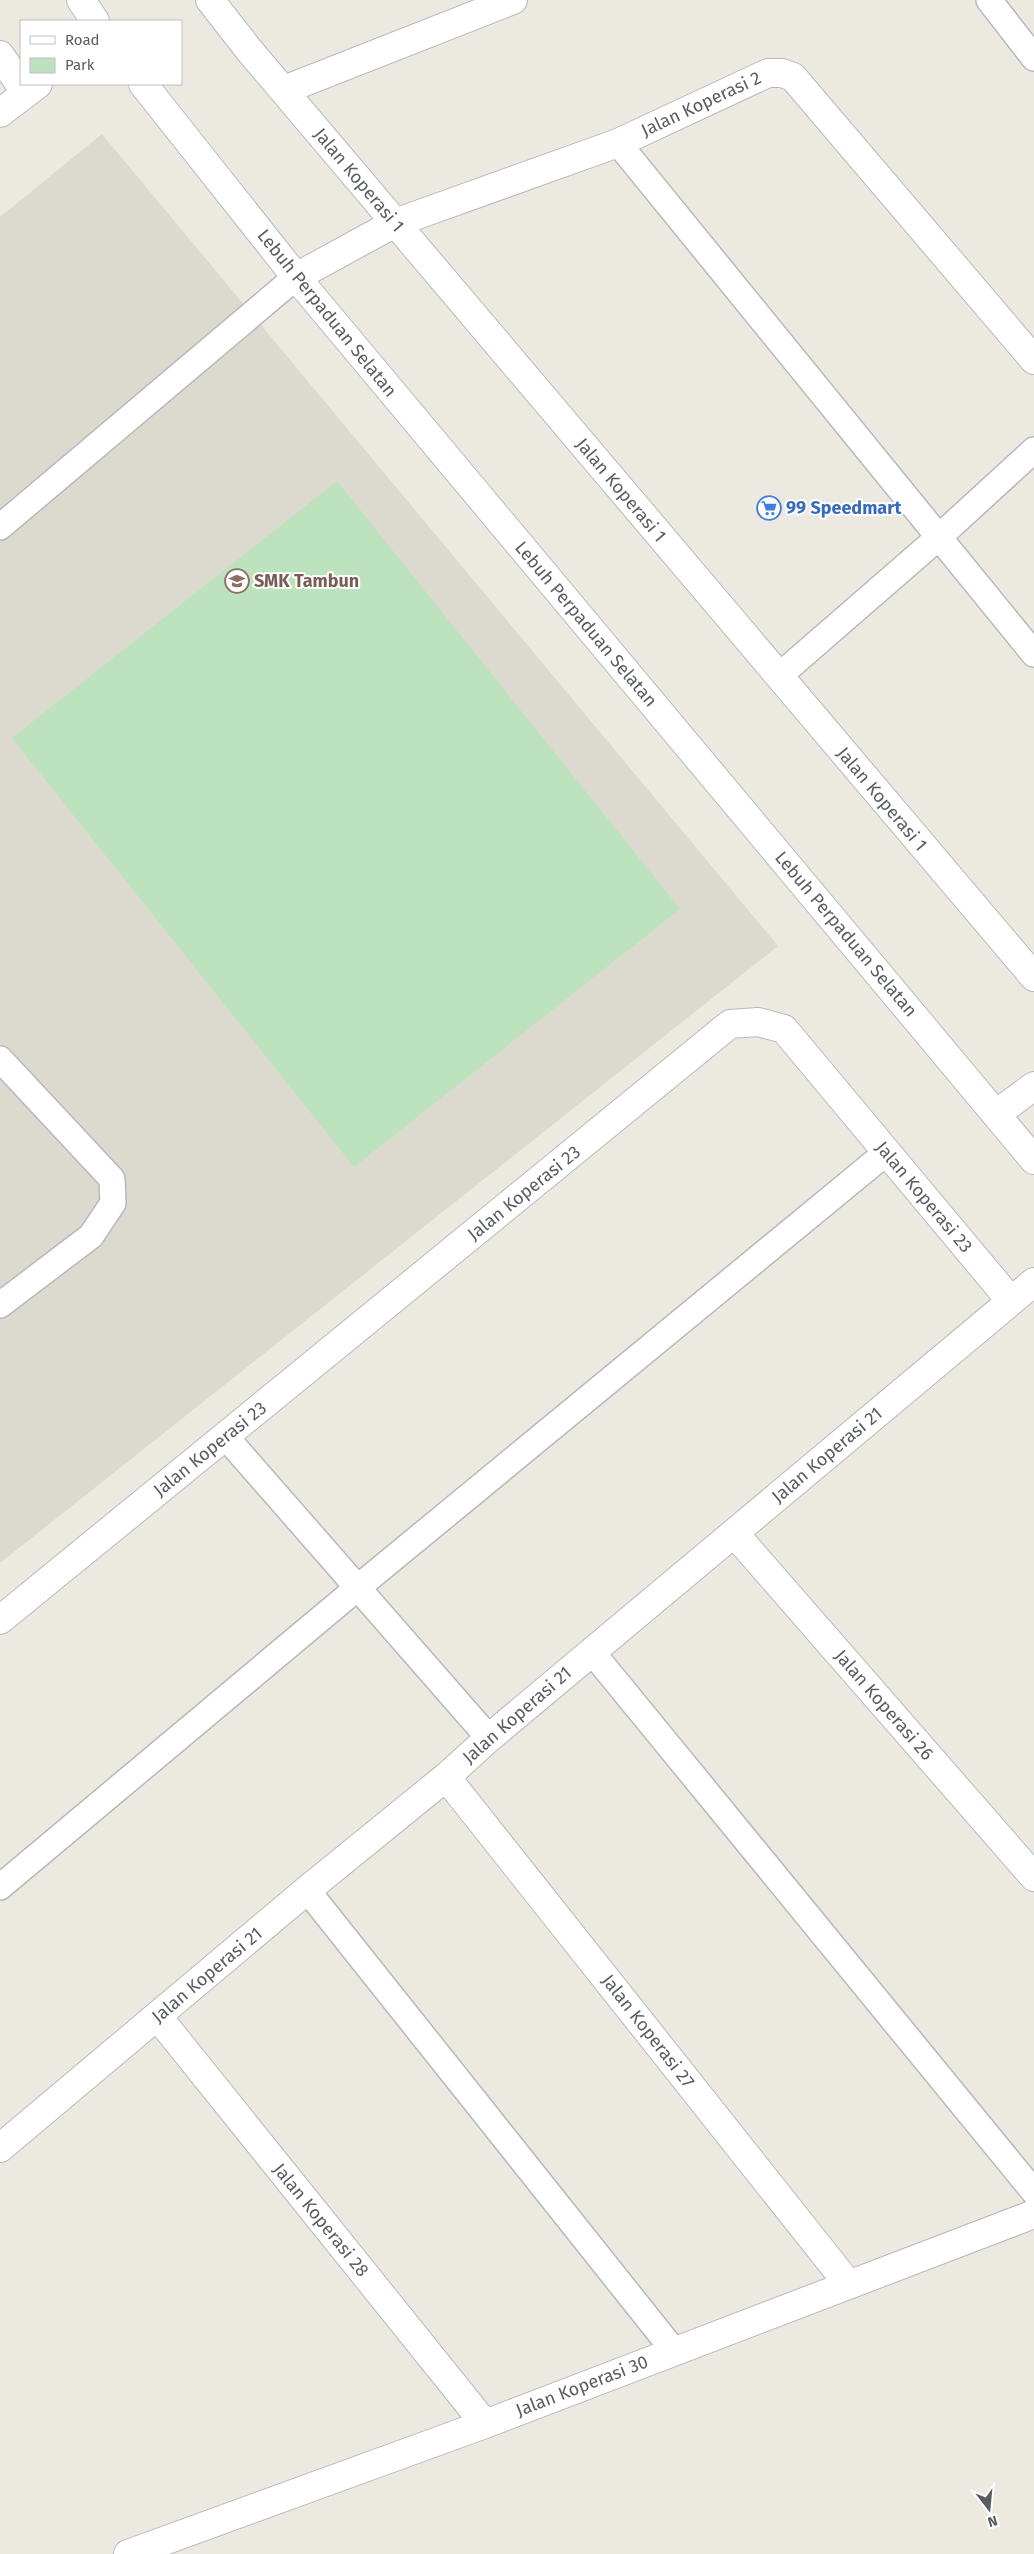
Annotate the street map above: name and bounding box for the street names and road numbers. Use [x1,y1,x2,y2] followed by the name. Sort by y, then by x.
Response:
[638,67,765,141] street label: Jalan Koperasi 2
[309,124,409,236] street label: Jalan Koperasi 1
[253,225,401,401] street label: Lebuh Perpaduan Selatan
[571,434,671,546] street label: Jalan Koperasi 1
[510,537,662,711] street label: Lebuh Perpaduan Selatan
[832,743,932,855] street label: Jalan Koperasi 1
[770,847,922,1021] street label: Lebuh Perpaduan Selatan
[871,1137,977,1257] street label: Jalan Koperasi 23
[463,1141,585,1245] street label: Jalan Koperasi 23
[149,1397,271,1501] street label: Jalan Koperasi 23
[767,1402,887,1508] street label: Jalan Koperasi 21
[830,1645,938,1765] street label: Jalan Koperasi 26
[458,1662,576,1768] street label: Jalan Koperasi 21
[147,1922,267,2028] street label: Jalan Koperasi 21
[597,1970,699,2092] street label: Jalan Koperasi 27
[268,2159,374,2281] street label: Jalan Koperasi 28
[513,2351,651,2421] street label: Jalan Koperasi 30

